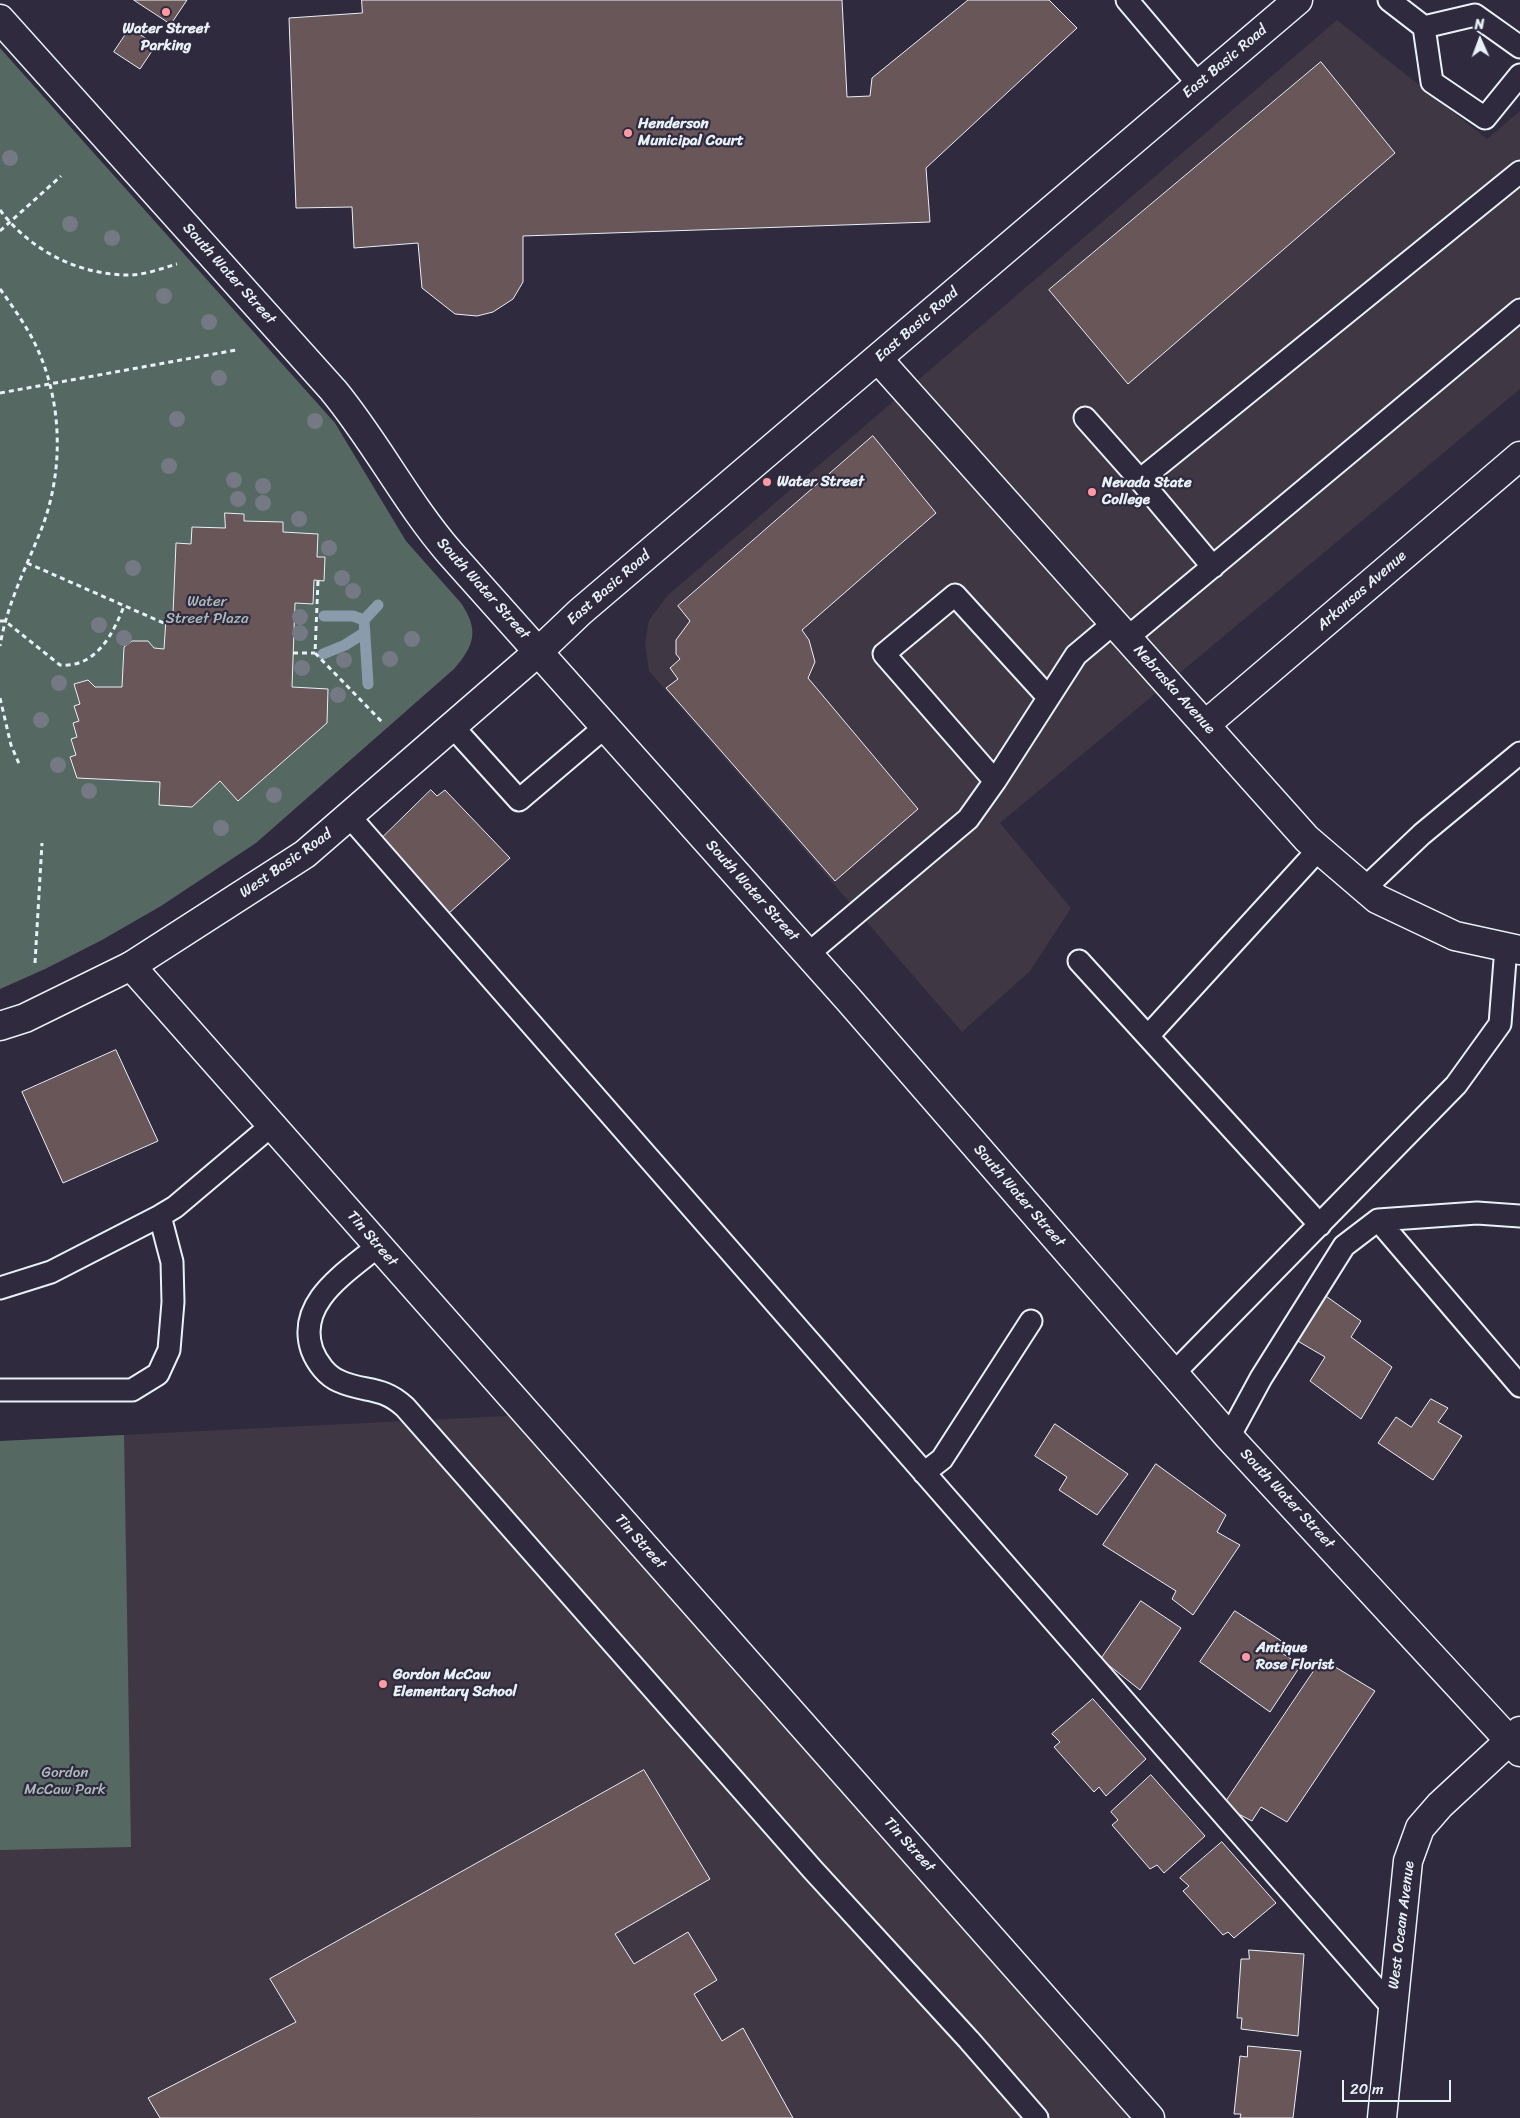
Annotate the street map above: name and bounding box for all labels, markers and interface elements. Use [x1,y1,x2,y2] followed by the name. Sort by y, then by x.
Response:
[160,6,172,18] marker: Water Street Parking
[1474,12,1485,37] text: N
[1455,15,1505,65] north arrow
[123,20,209,55] place label: Water Street Parking
[1179,21,1271,103] street label: East Basic Road
[638,115,743,150] place label: Henderson Municipal Court
[622,127,634,139] marker: Henderson Municipal Court
[179,220,279,328] street label: South Water Street
[872,284,962,366] street label: East Basic Road
[777,473,864,491] place label: Water Street
[1102,474,1192,509] place label: Nevada State College
[761,476,773,488] marker: Water Street
[1086,486,1098,498] marker: Nevada State College
[433,535,533,643] street label: South Water Street
[564,547,654,629] street label: East Basic Road
[1314,547,1410,635] street label: Arkansas Avenue
[165,593,249,628] park label: Water Street Plaza
[1129,642,1219,738] street label: Nebraska Avenue
[237,826,335,902] street label: West Basic Road
[702,837,802,945] street label: South Water Street
[969,1141,1069,1251] street label: South Water Street
[343,1207,401,1271] street label: Tin Street
[1236,1445,1338,1553] street label: South Water Street
[611,1511,669,1573] street label: Tin Street
[1256,1639,1334,1674] place label: Antique Rose Florist
[1240,1651,1252,1663] marker: Antique Rose Florist
[393,1666,517,1701] place label: Gordon McCaw Elementary School
[377,1678,389,1690] marker: Gordon McCaw Elementary School
[24,1764,106,1799] park label: Gordon McCaw Park
[880,1814,938,1876] street label: Tin Street
[1385,1860,1419,1990] street label: West Ocean Avenue
[1345,2070,1454,2102] scale bar
[1350,2076,1384,2102] text: 20 m

